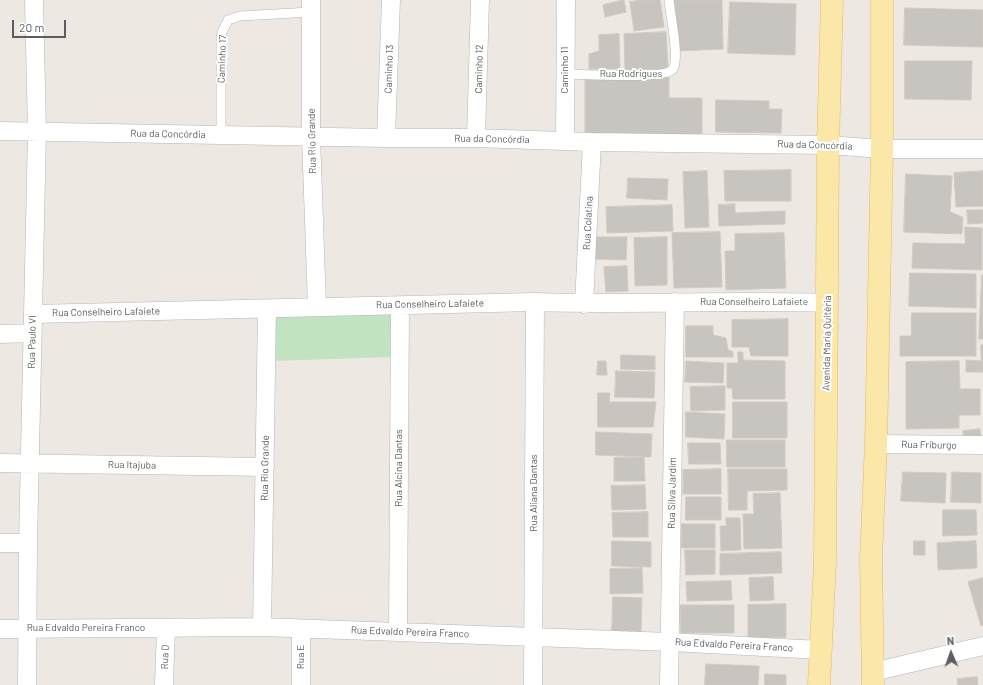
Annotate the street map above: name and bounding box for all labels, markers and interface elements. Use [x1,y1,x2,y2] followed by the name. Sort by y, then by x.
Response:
[14,12,68,38] scale bar
[19,20,45,34] text: 20 m
[215,35,229,83] street label: Caminho 17
[382,44,396,94] street label: Caminho 13
[473,44,485,94] street label: Caminho 12
[559,46,571,94] street label: Caminho 11
[600,68,662,80] street label: Rua Rodrigues
[305,108,319,174] street label: Rua Rio Grande
[130,127,206,141] street label: Rua da Concórdia
[454,132,530,146] street label: Rua da Concórdia
[777,138,853,152] street label: Rua da Concórdia
[581,196,595,250] street label: Rua Colatina
[820,295,834,391] street label: Avenida Maria Quitéria
[700,296,808,308] street label: Rua Conselheiro Lafaiete
[376,297,484,311] street label: Rua Conselheiro Lafaiete
[52,305,160,319] street label: Rua Conselheiro Lafaiete
[26,315,38,369] street label: Rua Paulo VI
[393,429,405,507] street label: Rua Alcina Dantas
[258,435,272,501] street label: Rua Rio Grande
[901,439,957,451] street label: Rua Friburgo
[528,454,540,532] street label: Rua Aliana Dantas
[665,457,679,529] street label: Rua Silva Jardim
[108,459,156,471] street label: Rua Itajuba
[27,622,145,634] street label: Rua Edvaldo Pereira Franco
[351,624,469,640] street label: Rua Edvaldo Pereira Franco
[931,633,971,673] north arrow
[947,634,954,647] text: N
[674,636,794,654] street label: Rua Edvaldo Pereira Franco
[159,644,171,670] street label: Rua D
[295,645,307,669] street label: Rua E

